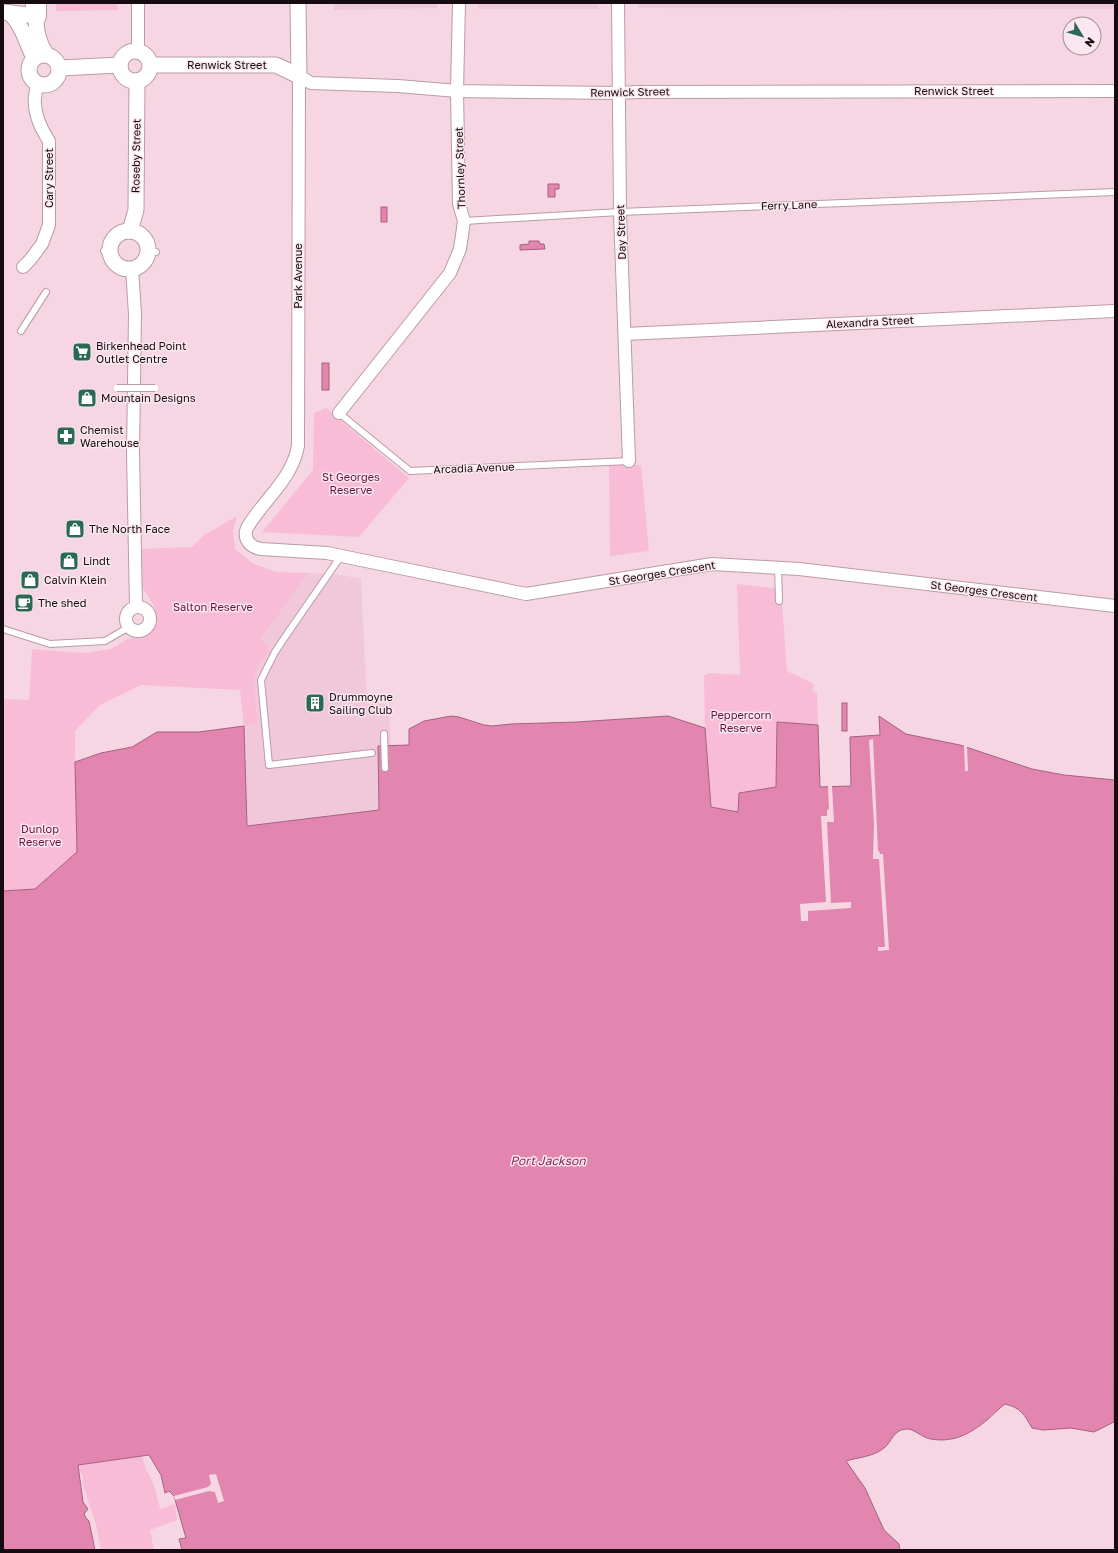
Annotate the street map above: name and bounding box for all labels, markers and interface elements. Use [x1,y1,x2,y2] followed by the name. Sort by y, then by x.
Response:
[1062,16,1102,56] north arrow
[1083,35,1098,50] text: N
[187,58,267,71] street label: Renwick Street
[590,84,670,99] street label: Renwick Street
[914,84,994,97] street label: Renwick Street
[128,119,143,193] street label: Roseby Street
[452,127,467,209] street label: Thornley Street
[42,148,55,208] street label: Cary Street
[761,197,817,212] street label: Ferry Lane
[613,204,628,260] street label: Day Street
[291,243,304,309] street label: Park Avenue
[826,313,914,330] street label: Alexandra Street
[96,339,186,365] place label: Birkenhead Point Outlet Centre
[71,341,93,363] supermarket icon: Birkenhead Point Outlet Centre
[76,387,98,409] shop icon: Mountain Designs
[101,391,196,404] place label: Mountain Designs
[80,423,139,449] place label: Chemist Warehouse
[55,425,77,447] pharmacy icon: Chemist Warehouse
[433,460,515,475] street label: Arcadia Avenue
[322,470,380,496] park label: St Georges Reserve
[64,518,86,540] shop icon: The North Face
[89,522,170,535] place label: The North Face
[58,550,80,572] shop icon: Lindt
[83,554,110,567] place label: Lindt
[608,558,716,587] street label: St Georges Crescent
[19,569,41,591] shop icon: Calvin Klein
[44,573,107,586] place label: Calvin Klein
[930,577,1038,604] street label: St Georges Crescent
[13,592,35,614] cafe icon: The shed
[38,596,86,609] place label: The shed
[173,600,253,613] park label: Salton Reserve
[329,690,393,716] place label: Drummoyne Sailing Club
[304,692,326,714] building icon: Drummoyne Sailing Club
[710,708,772,734] park label: Peppercorn Reserve
[19,822,61,848] park label: Dunlop Reserve
[510,1153,586,1168] water label: Port Jackson

